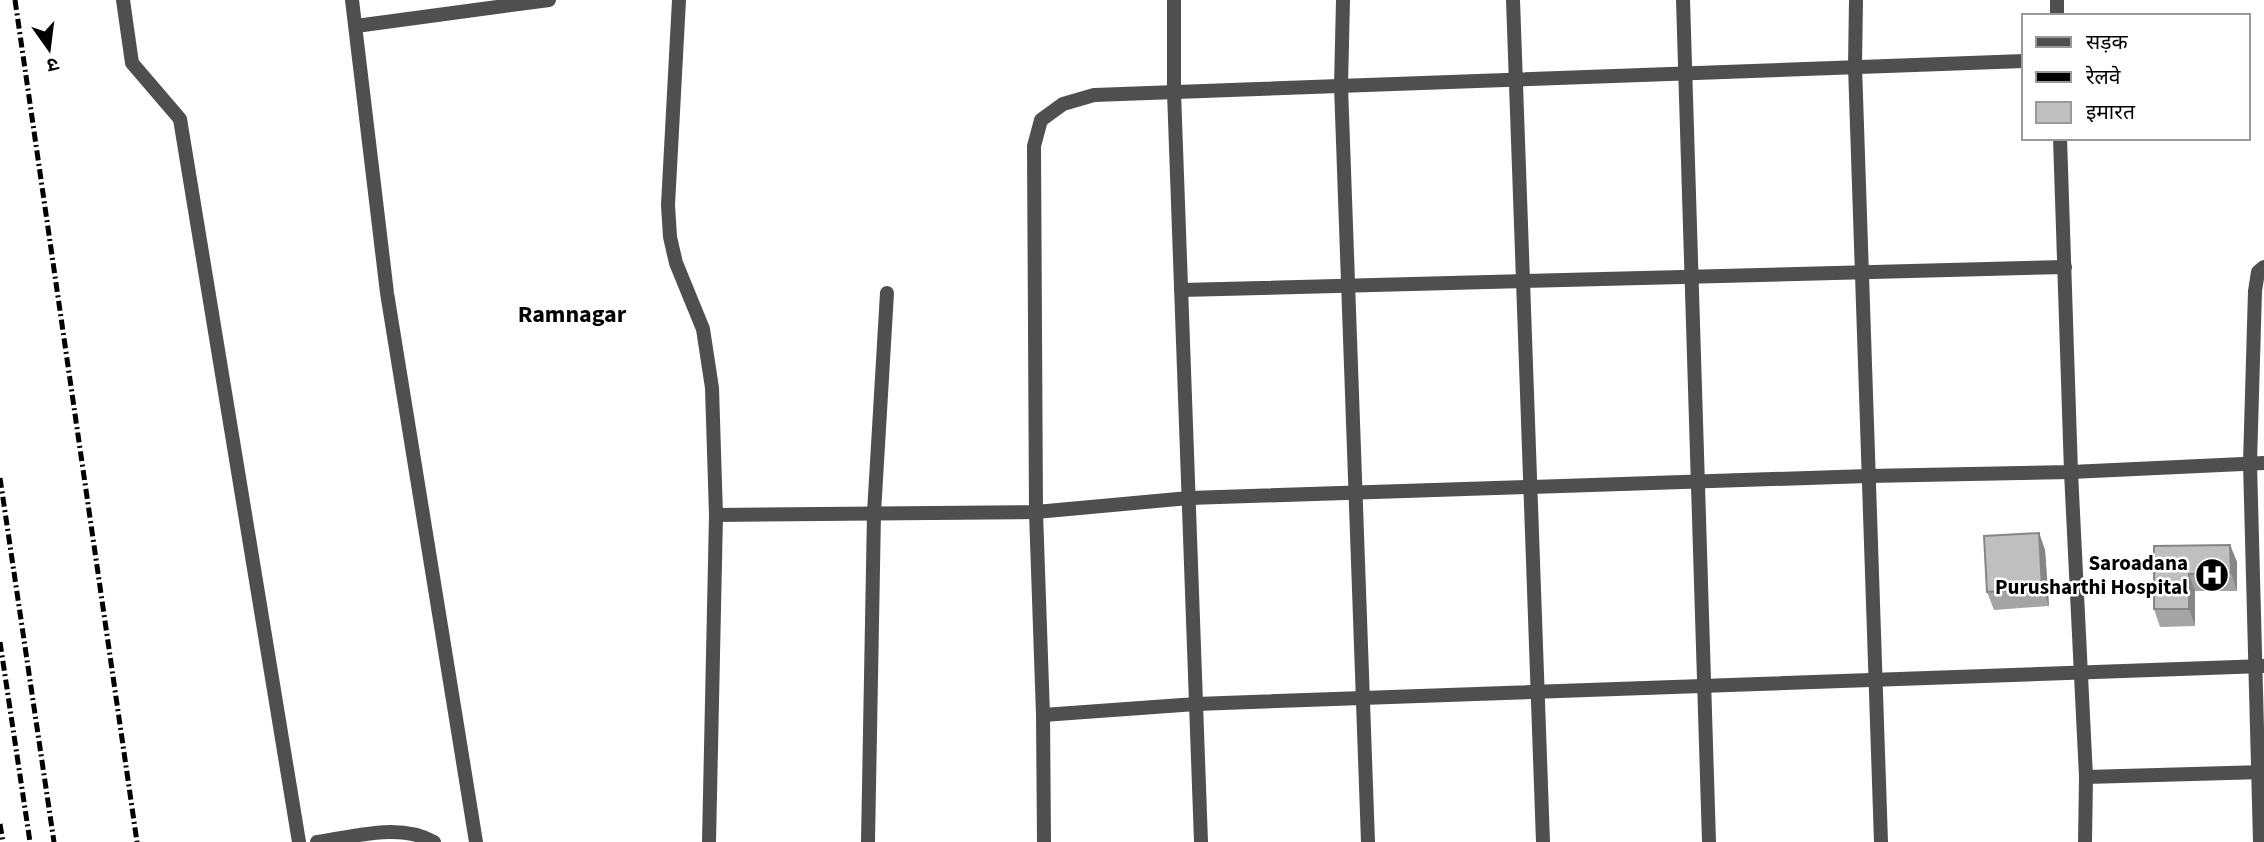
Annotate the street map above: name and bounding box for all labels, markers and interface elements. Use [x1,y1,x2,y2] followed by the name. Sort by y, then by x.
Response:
[14,14,84,84] north arrow
[2022,14,2250,140] legend
[2086,27,2128,57] text: सड़क
[43,50,61,79] text: उ
[2085,62,2121,92] text: रेलवे
[2086,97,2136,127] text: इमारत
[518,297,627,332] district label: Ramnagar
[1995,548,2188,602] place label: Saroadana Purusharthi Hospital
[2193,556,2231,594] hospital icon: Saroadana Purusharthi Hospital

